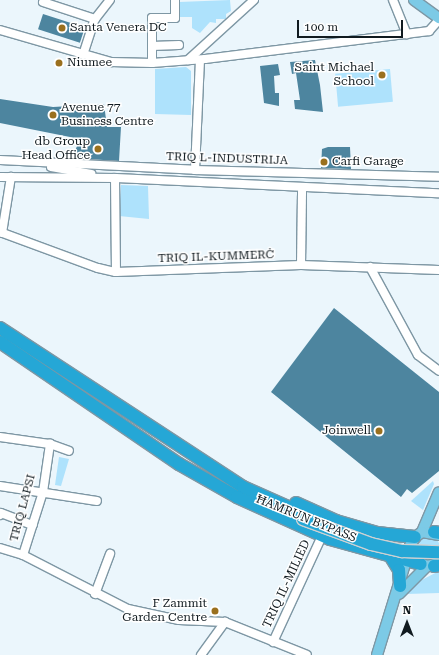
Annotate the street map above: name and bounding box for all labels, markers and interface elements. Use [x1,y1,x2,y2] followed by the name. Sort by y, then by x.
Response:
[299,12,405,38] scale bar
[304,20,338,34] text: 100 m
[70,21,167,35] place label: Santa Venera DC
[57,23,67,33] marker: Santa Venera DC
[67,56,112,70] place label: Niumee
[54,58,64,68] marker: Niumee
[295,61,374,89] place label: Saint Michael School
[377,70,387,80] marker: Saint Michael School
[61,101,153,129] place label: Avenue 77 Business Centre
[48,110,58,120] marker: Avenue 77 Business Centre
[22,135,90,163] place label: db Group Head Office
[93,144,103,154] marker: db Group Head Office
[166,150,288,168] street label: TRIQ L-INDUSTRIJA
[332,155,404,169] place label: Carfi Garage
[319,157,329,167] marker: Carfi Garage
[158,248,274,266] street label: TRIQ IL-KUMMERĊ
[322,424,371,438] place label: Joinwell
[374,426,384,436] marker: Joinwell
[7,473,39,543] street label: TRIQ LAPSI
[254,492,358,546] street label: ĦAMRUN BYPASS
[260,538,314,630] street label: TRIQ IL-MILIED
[122,597,207,625] place label: F Zammit Garden Centre
[387,603,427,643] north arrow
[403,604,411,617] text: N
[210,606,220,616] marker: F Zammit Garden Centre

